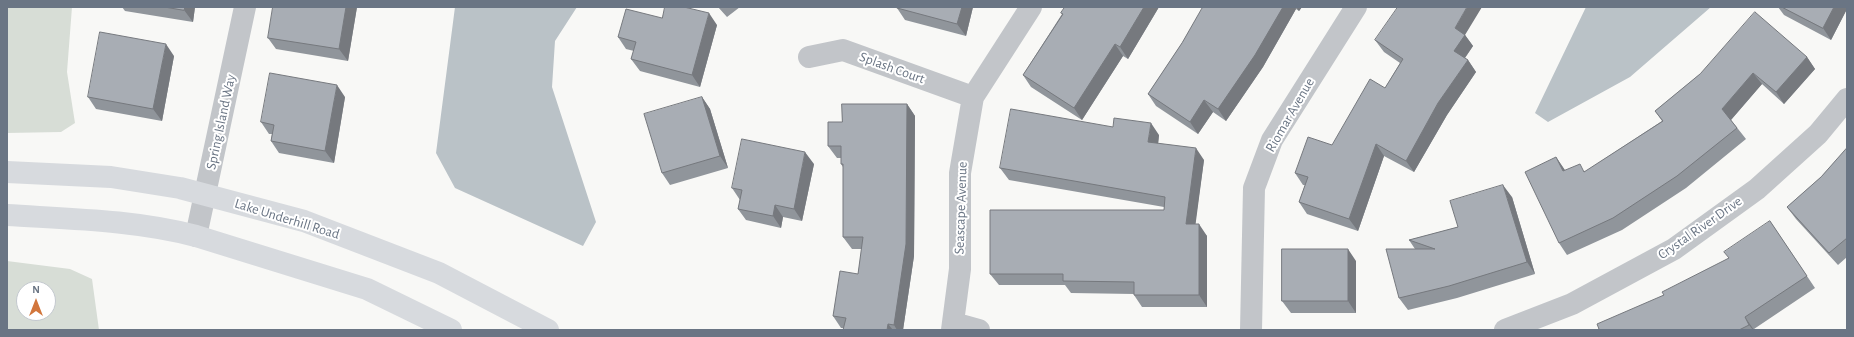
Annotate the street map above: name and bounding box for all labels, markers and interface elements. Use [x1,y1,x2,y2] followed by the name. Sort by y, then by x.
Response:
[857,48,927,88] street label: Splash Court
[203,73,239,171] street label: Spring Island Way
[1262,75,1318,155] street label: Riomar Avenue
[951,161,971,255] street label: Seascape Avenue
[1655,193,1745,263] street label: Crystal River Drive
[232,195,342,243] street label: Lake Underhill Road
[16,281,56,321] north arrow
[32,284,40,295] text: N

